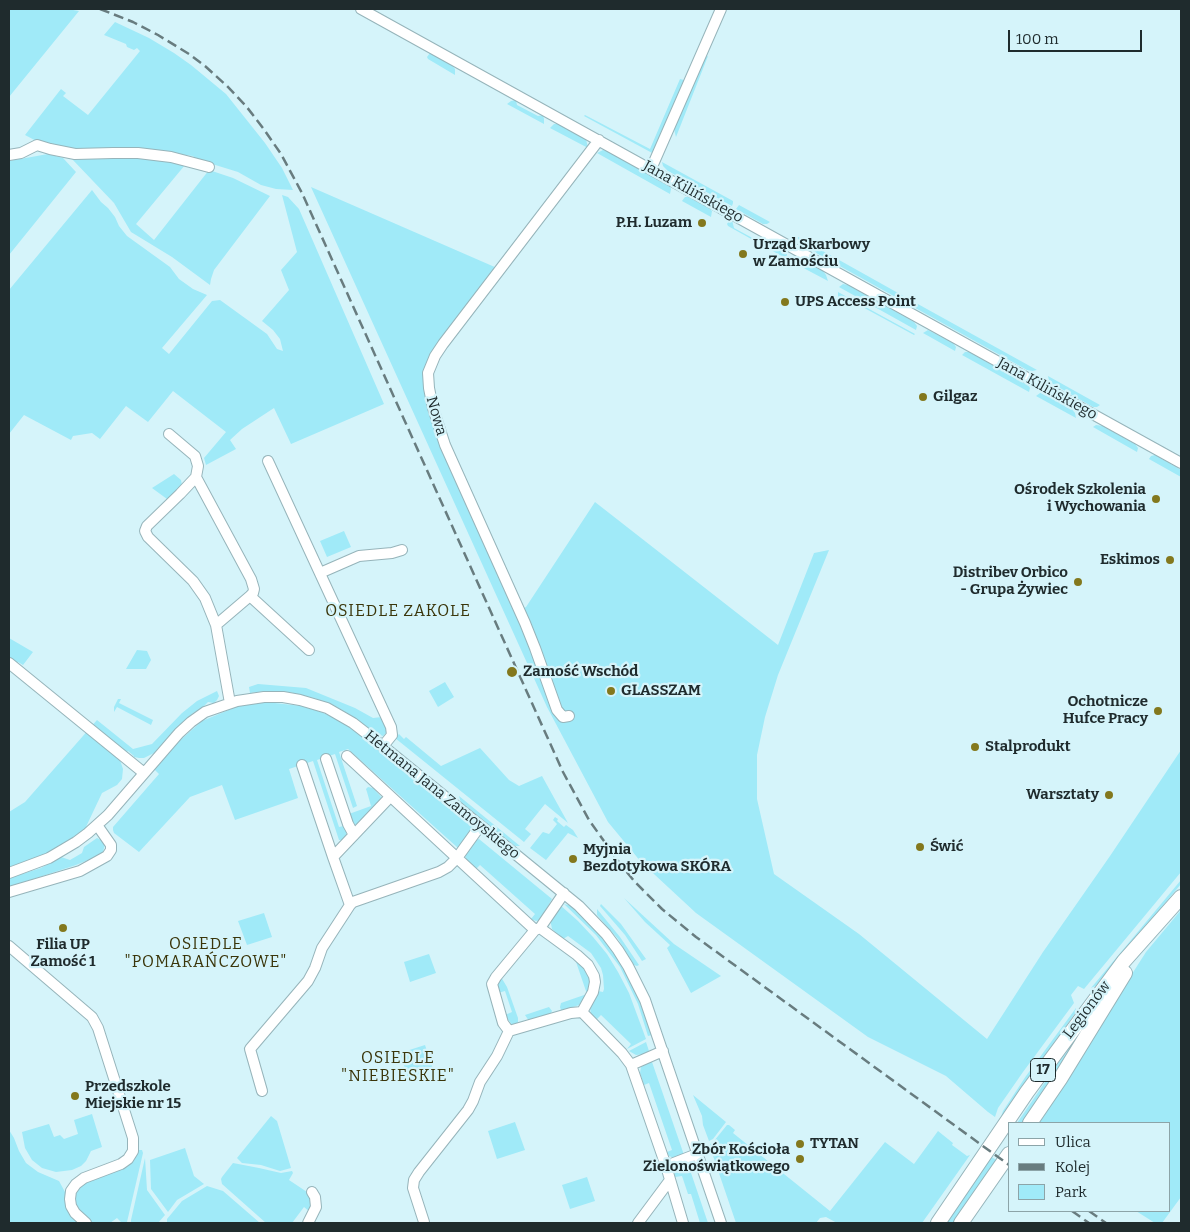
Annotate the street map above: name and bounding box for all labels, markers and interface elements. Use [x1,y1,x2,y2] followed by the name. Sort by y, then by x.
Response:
[1010,20,1144,52] scale bar
[1016,30,1059,48] text: 100 m
[640,157,746,227] street label: Jana Kilińskiego
[616,214,692,232] place label: P.H. Luzam
[696,217,708,229] marker: P.H. Luzam
[753,236,870,271] place label: Urząd Skarbowy w Zamościu
[737,248,749,260] marker: Urząd Skarbowy w Zamościu
[795,293,916,311] place label: UPS Access Point
[779,296,791,308] marker: UPS Access Point
[994,354,1100,424] street label: Jana Kilińskiego
[933,388,978,406] place label: Gilgaz
[917,391,929,403] marker: Gilgaz
[422,394,450,438] street label: Nowa
[1014,481,1146,516] place label: Ośrodek Szkolenia i Wychowania
[1150,493,1162,505] marker: Ośrodek Szkolenia i Wychowania
[1100,551,1160,569] place label: Eskimos
[1164,554,1176,566] marker: Eskimos
[953,564,1068,599] place label: Distribev Orbico - Grupa Żywiec
[1072,576,1084,588] marker: Distribev Orbico - Grupa Żywiec
[323,602,473,622] district label: OSIEDLE ZAKOLE
[523,663,638,681] place label: Zamość Wschód
[505,665,519,679] marker: Zamość Wschód
[621,682,701,700] place label: GLASSZAM
[605,685,617,697] marker: GLASSZAM
[1063,693,1148,728] place label: Ochotnicze Hufce Pracy
[1152,705,1164,717] marker: Ochotnicze Hufce Pracy
[361,727,523,863] street label: Hetmana Jana Zamoyskiego
[985,738,1071,756] place label: Stalprodukt
[969,741,981,753] marker: Stalprodukt
[1026,786,1099,804] place label: Warsztaty
[1103,789,1115,801] marker: Warsztaty
[930,838,964,856] place label: Świć
[583,841,731,876] place label: Myjnia Bezdotykowa SKÓRA
[914,841,926,853] marker: Świć
[567,853,579,865] marker: Myjnia Bezdotykowa SKÓRA
[57,922,69,934] marker: Filia UP Zamość 1
[123,935,289,973] district label: OSIEDLE "POMARAŃCZOWE"
[30,936,96,971] place label: Filia UP Zamość 1
[1060,978,1114,1042] street label: Legionów
[340,1049,456,1087] district label: OSIEDLE "NIEBIESKIE"
[1030,1058,1056,1082] road number: 17
[85,1078,181,1113] place label: Przedszkole Miejskie nr 15
[69,1090,81,1102] marker: Przedszkole Miejskie nr 15
[1008,1122,1170,1212] legend
[1055,1133,1091,1151] text: Ulica
[810,1135,859,1153] place label: TYTAN
[794,1138,806,1150] marker: TYTAN
[643,1141,790,1176] place label: Zbór Kościoła Zielonoświątkowego
[794,1153,806,1165] marker: Zbór Kościoła Zielonoświątkowego
[1055,1158,1090,1176] text: Kolej
[1055,1183,1087,1201] text: Park

